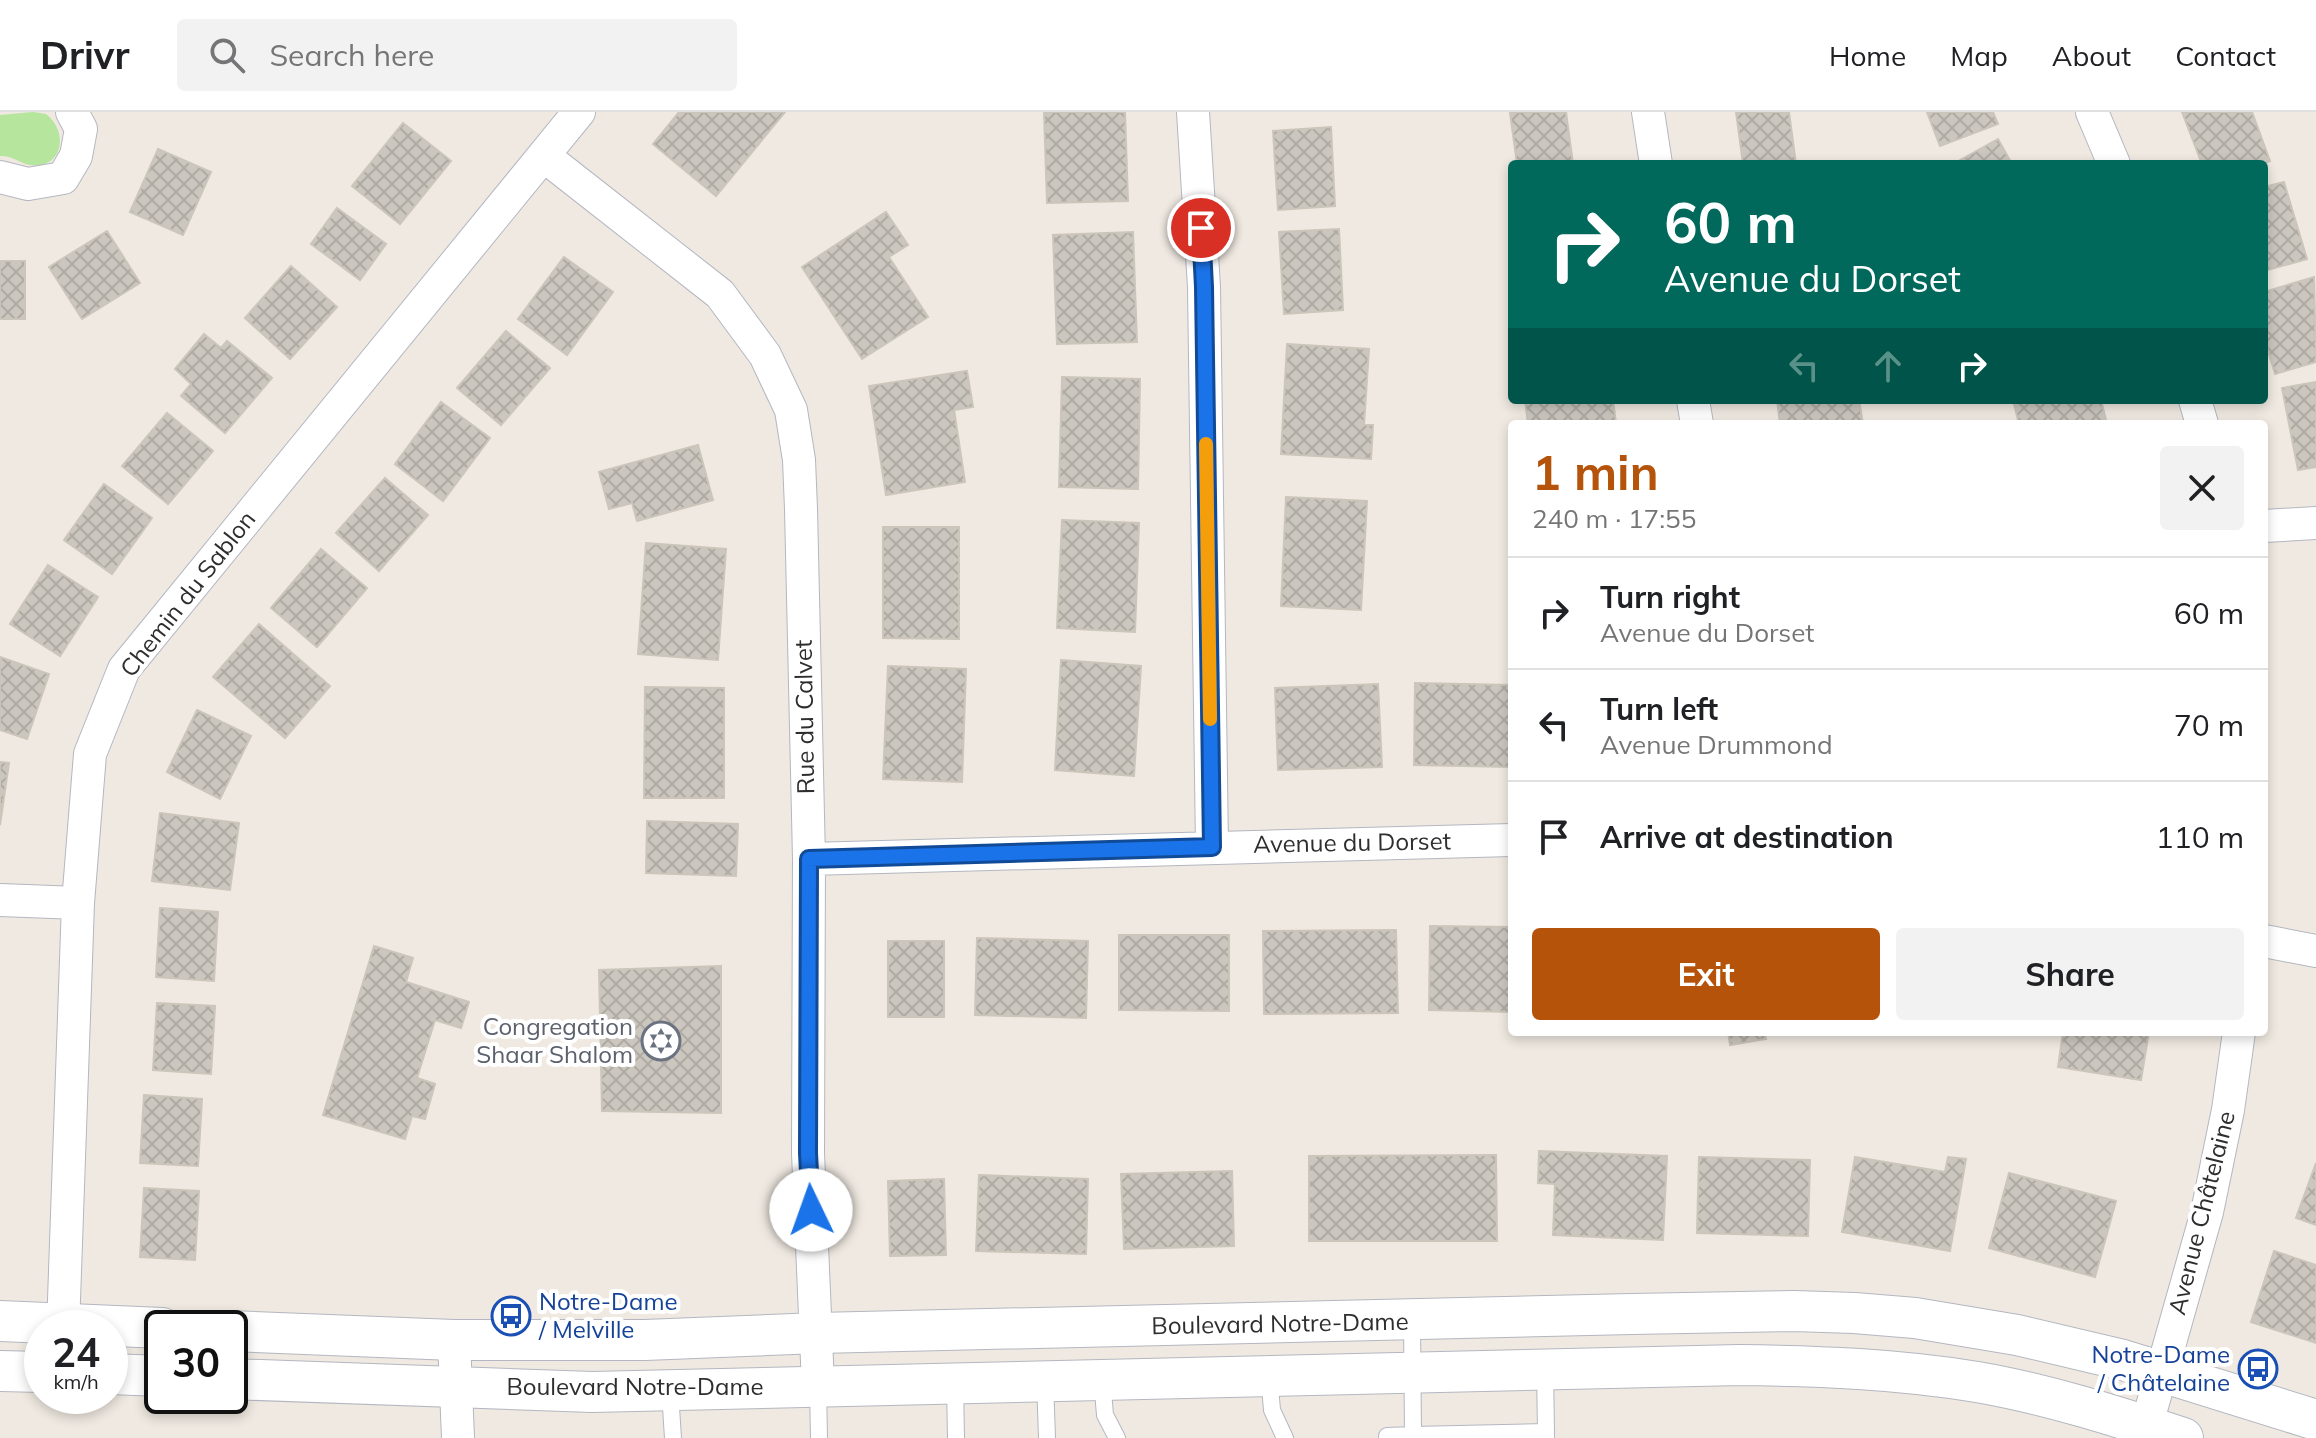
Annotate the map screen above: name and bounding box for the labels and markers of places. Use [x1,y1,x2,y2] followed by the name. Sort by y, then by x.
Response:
[1167,194,1235,262] pin
[476,1011,633,1069] place label: Congregation Shaar Shalom
[640,1020,682,1062] synagogue icon: Congregation Shaar Shalom
[538,1286,678,1344] place label: Notre-Dame / Melville
[490,1295,532,1337] bus stop icon: Notre-Dame / Melville
[2091,1339,2230,1397] place label: Notre-Dame / Châtelaine
[2237,1348,2279,1390] bus stop icon: Notre-Dame / Châtelaine

